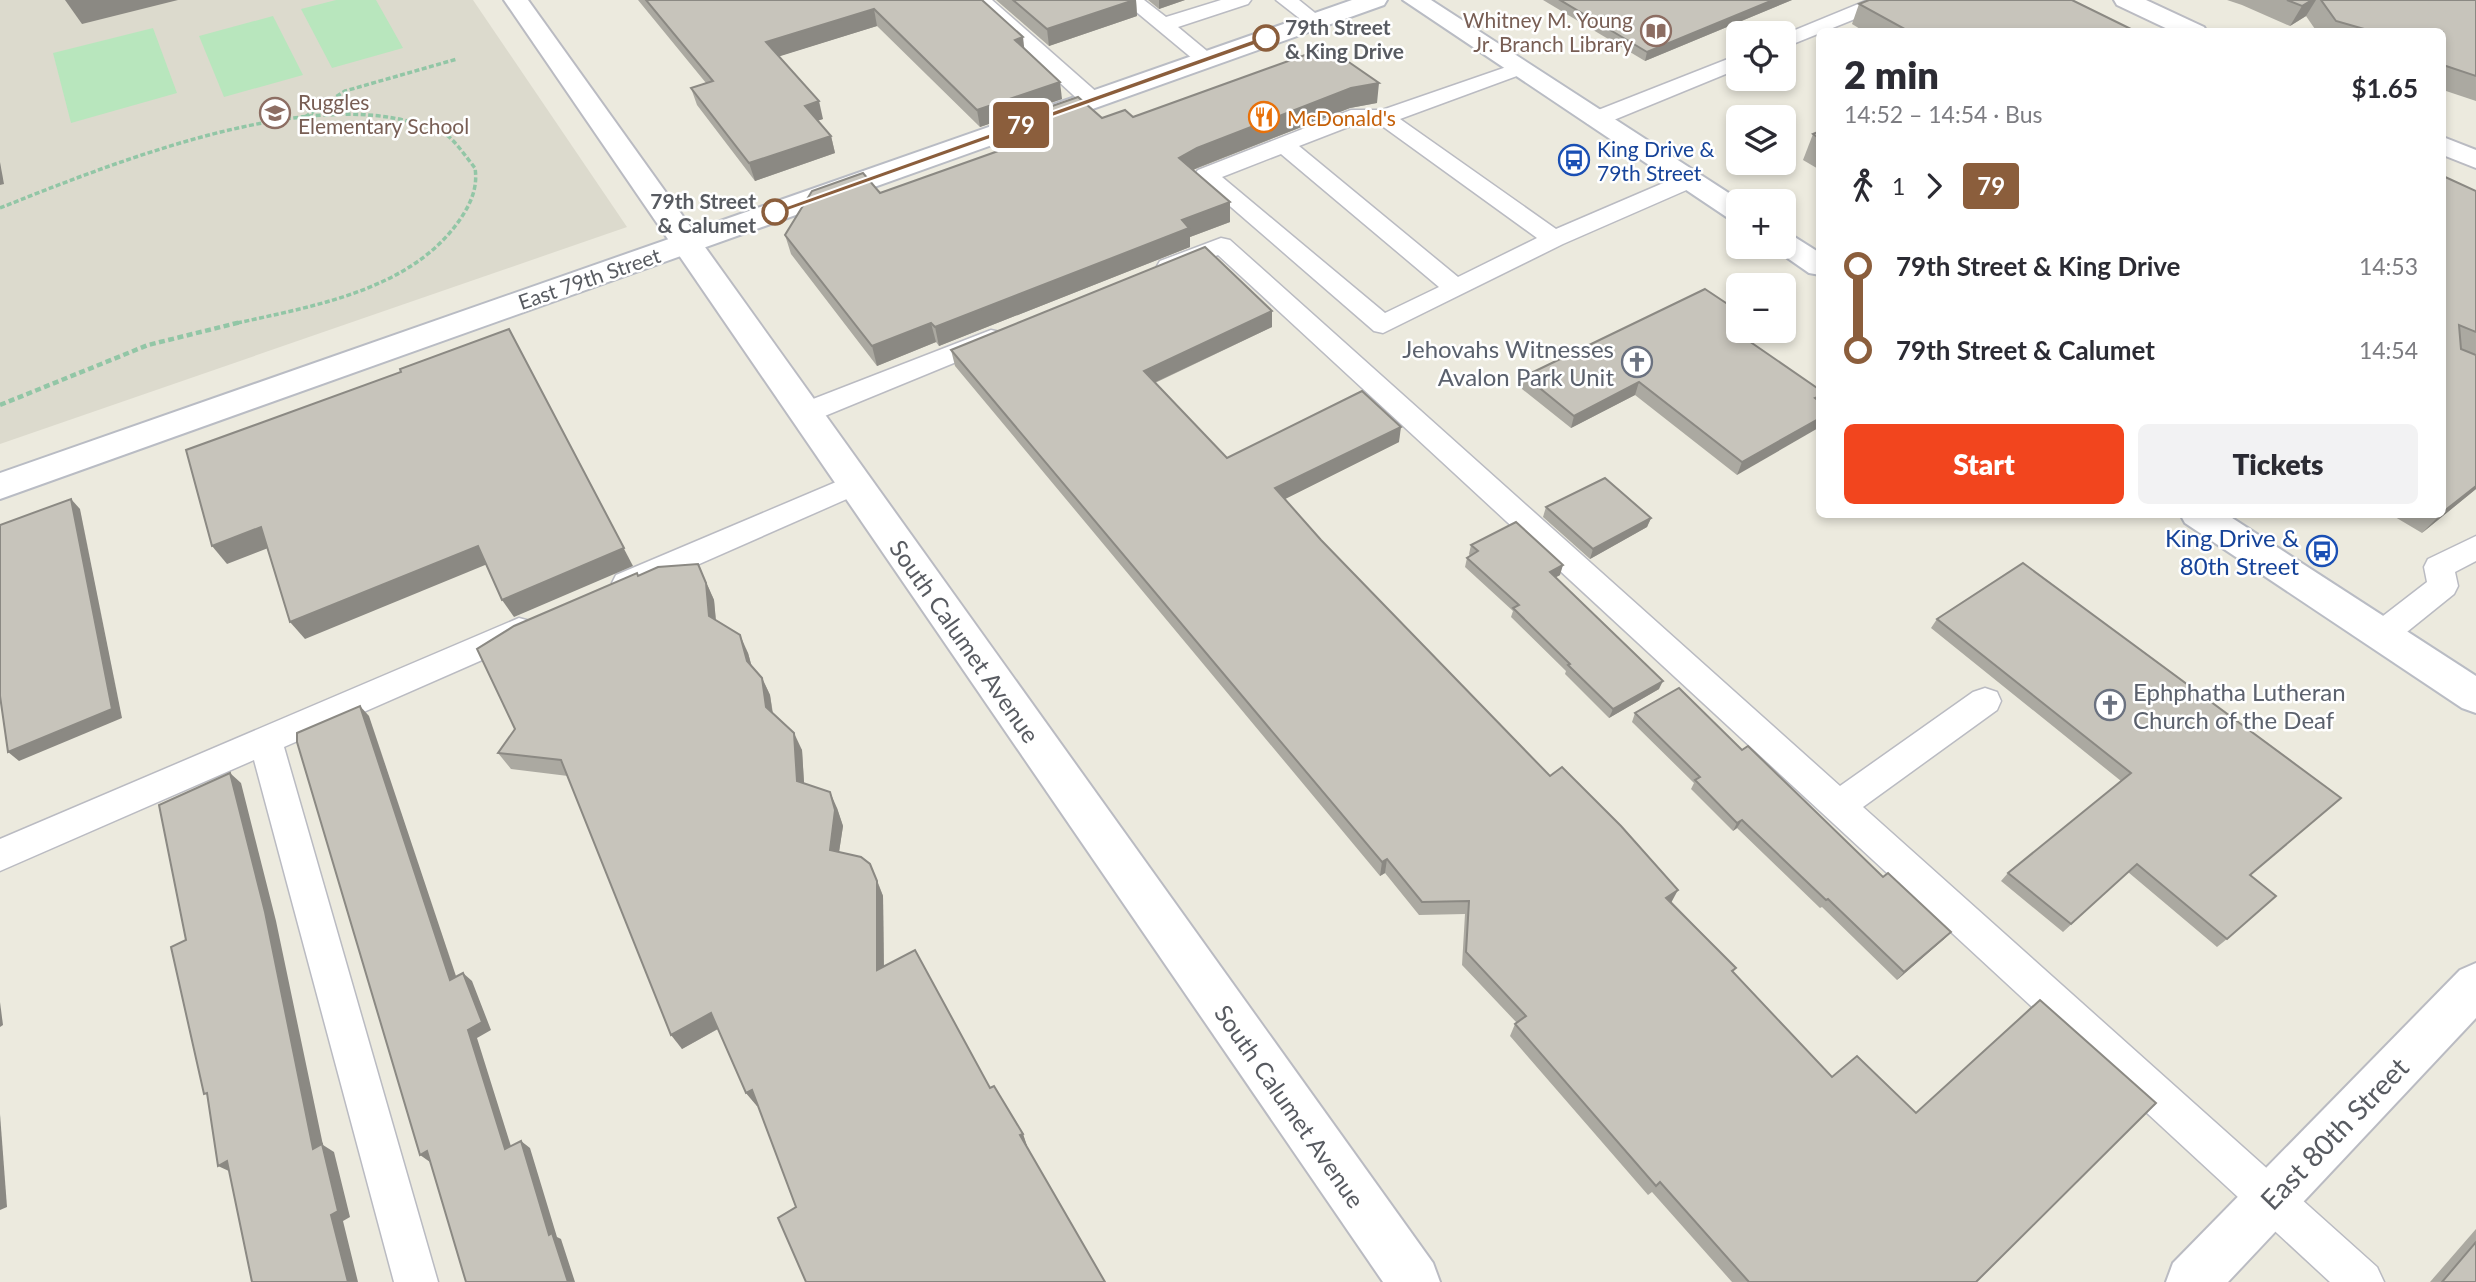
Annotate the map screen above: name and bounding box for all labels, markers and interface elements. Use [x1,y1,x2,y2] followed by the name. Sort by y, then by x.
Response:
[1463,7,1633,56] place label: Whitney M. Young Jr. Branch Library
[1285,14,1404,63] place label: 79th Street & King Drive
[1639,14,1673,48] library icon: Whitney M. Young Jr. Branch Library
[1726,21,1796,343] map controls
[1726,21,1796,91] button: locate
[1253,25,1279,51] marker: 79th Street & King Drive
[1844,51,1939,97] text: 2 min
[2352,72,2418,104] text: $1.65
[298,89,469,138] place label: Ruggles Elementary School
[258,96,292,130] school or university icon: Ruggles Elementary School
[1247,100,1281,134] restaurant icon: McDonald's
[1844,100,2043,128] text: 14:52 – 14:54 · Bus
[990,102,1052,148] line badge: 79
[1287,105,1396,130] place label: McDonald's
[1726,105,1796,175] button: layers
[1007,110,1035,139] text: 79
[1597,136,1714,185] place label: King Drive & 79th Street
[1557,143,1591,177] bus stop icon: King Drive & 79th Street
[1844,167,1882,205] icon: walk
[1915,167,1953,205] icon: forward
[1977,171,2005,200] text: 79
[1892,172,1905,200] text: 1
[650,188,756,237] place label: 79th Street & Calumet
[1726,189,1796,259] button: +
[762,199,788,225] marker: 79th Street & Calumet
[515,242,664,314] street label: East 79th Street
[1896,250,2180,282] text: 79th Street & King Drive
[2359,252,2418,280] text: 14:53
[1726,273,1796,343] button: −
[1402,334,1614,391] place label: Jehovahs Witnesses Avalon Park Unit
[1896,334,2155,366] text: 79th Street & Calumet
[2359,336,2418,364] text: 14:54
[1620,345,1654,379] church icon: Jehovahs Witnesses Avalon Park Unit
[1844,424,2124,504] button: Start
[2138,424,2418,504] button: Tickets
[2165,523,2299,580] place label: King Drive & 80th Street
[884,534,1046,748] street label: South Calumet Avenue
[2305,534,2339,568] bus stop icon: King Drive & 80th Street
[2133,677,2346,734] place label: Ephphatha Lutheran Church of the Deaf
[2093,688,2127,722] church icon: Ephphatha Lutheran Church of the Deaf
[1209,999,1371,1213] street label: South Calumet Avenue
[2253,1050,2415,1216] street label: East 80th Street

